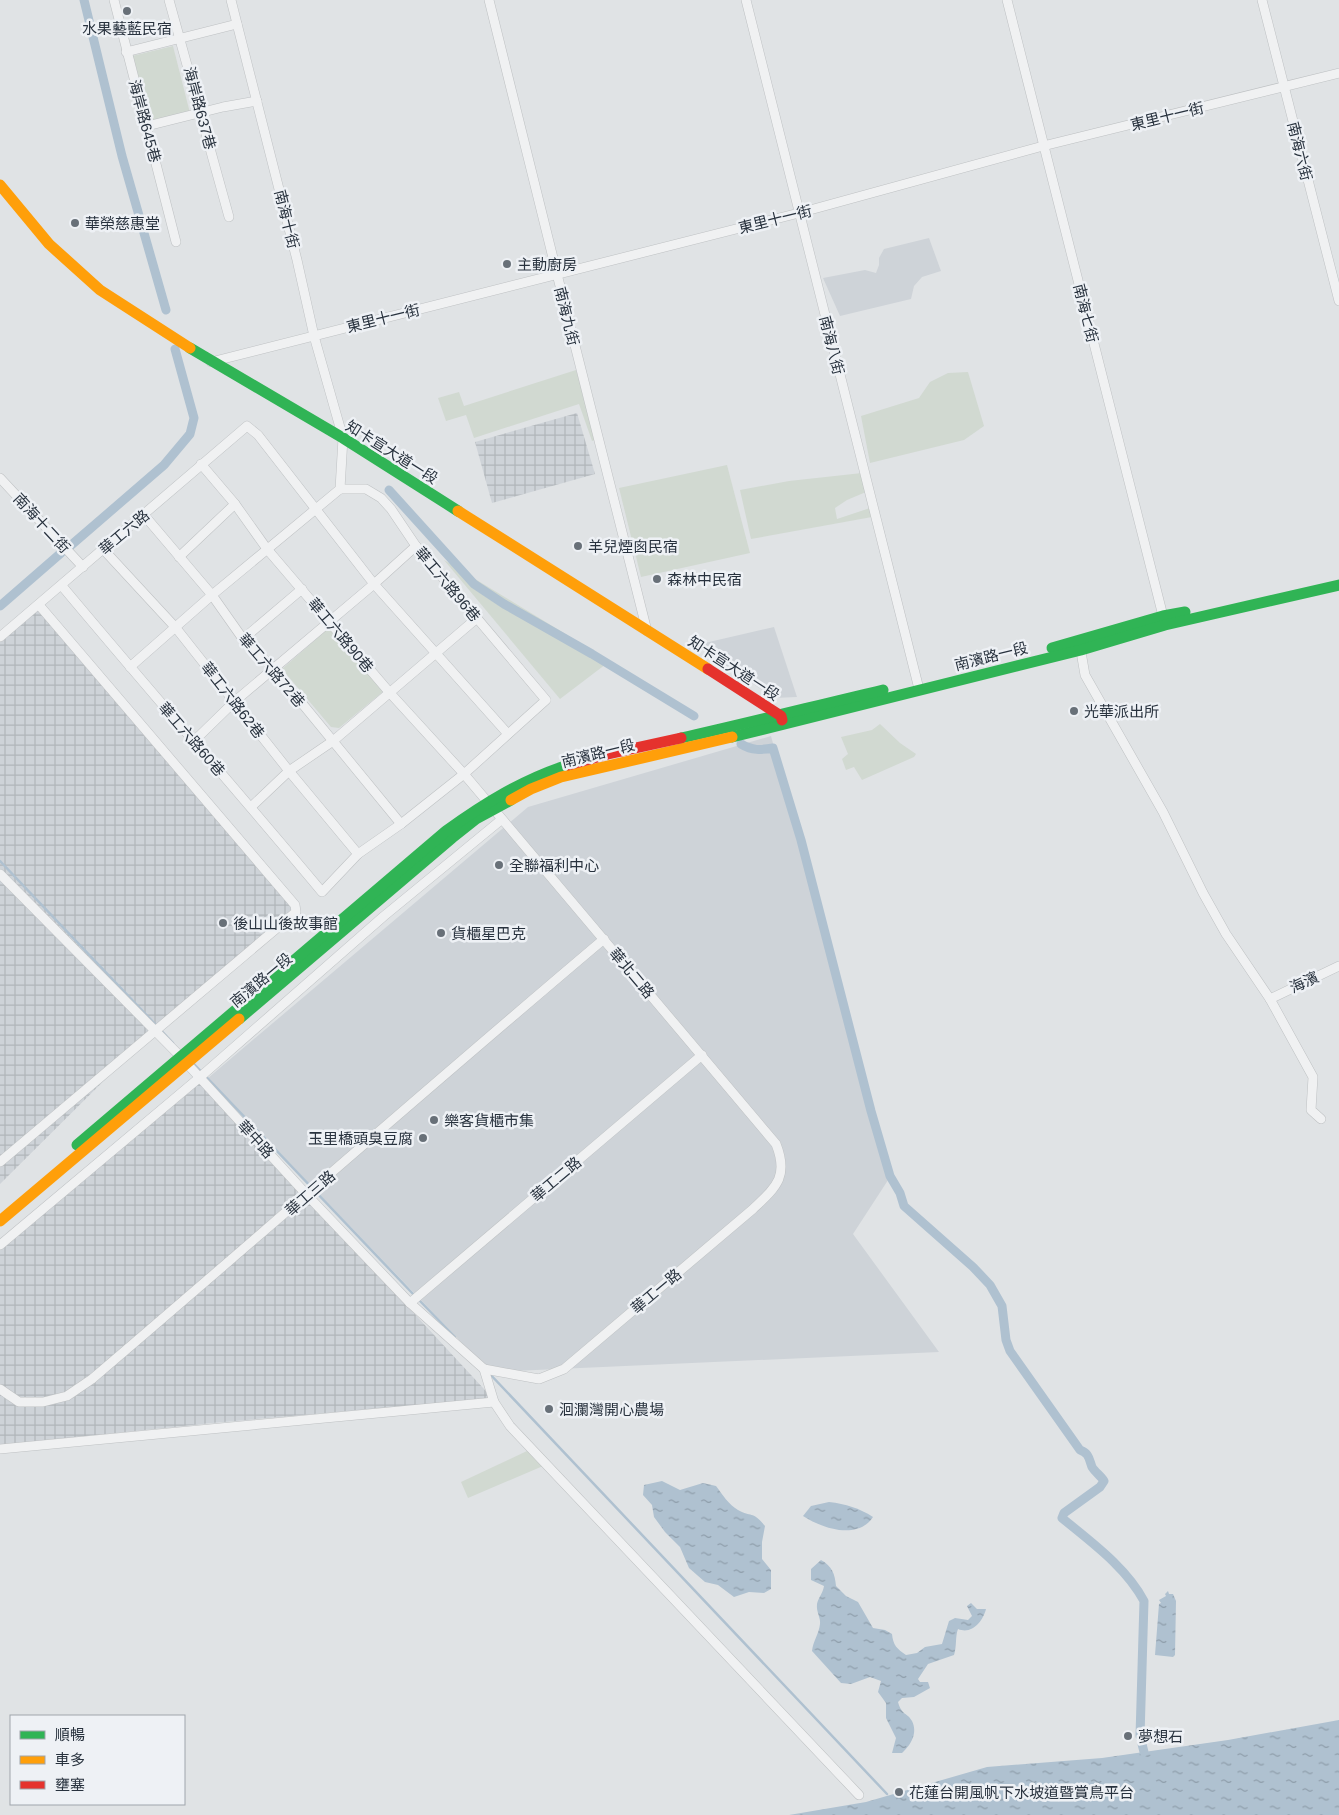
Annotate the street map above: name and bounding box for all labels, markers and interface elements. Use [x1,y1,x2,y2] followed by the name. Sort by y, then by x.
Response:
[121,5,133,17] marker: 水果藝藍民宿
[82,20,172,37] place label: 水果藝藍民宿
[181,65,219,151] street label: 海岸路637巷
[126,78,164,164] street label: 海岸路645巷
[1129,99,1205,133] street label: 東里十一街
[1284,120,1316,182] street label: 南海六街
[271,188,303,250] street label: 南海十街
[737,202,813,236] street label: 東里十一街
[85,215,160,232] place label: 華榮慈惠堂
[69,217,81,229] marker: 華榮慈惠堂
[517,256,577,273] place label: 主動廚房
[501,258,513,270] marker: 主動廚房
[1070,282,1102,344] street label: 南海七街
[551,285,583,347] street label: 南海九街
[345,301,421,335] street label: 東里十一街
[816,314,848,376] street label: 南海八街
[343,417,441,487] street label: 知卡宣大道一段
[10,490,74,556] street label: 南海十二街
[96,506,152,558] street label: 華工六路
[588,538,678,555] place label: 羊兒煙囪民宿
[572,540,584,552] marker: 羊兒煙囪民宿
[412,543,484,625] street label: 華工六路96巷
[667,571,742,588] place label: 森林中民宿
[651,573,663,585] marker: 森林中民宿
[305,594,377,676] street label: 華工六路90巷
[236,630,308,710] street label: 華工六路72巷
[685,632,783,704] street label: 知卡宣大道一段
[953,639,1029,673] street label: 南濱路一段
[198,659,268,741] street label: 華工六路62巷
[156,699,228,779] street label: 華工六路60巷
[1084,703,1159,720] place label: 光華派出所
[1068,705,1080,717] marker: 光華派出所
[560,736,636,770] street label: 南濱路一段
[509,857,599,874] place label: 全聯福利中心
[493,859,505,871] marker: 全聯福利中心
[233,915,338,932] place label: 後山山後故事館
[217,917,229,929] marker: 後山山後故事館
[451,925,526,942] place label: 貨櫃星巴克
[435,927,447,939] marker: 貨櫃星巴克
[606,945,658,1001] street label: 華北二路
[227,949,295,1011] street label: 南濱路一段
[1287,968,1321,996] street label: 海濱
[444,1112,534,1129] place label: 樂客貨櫃市集
[428,1114,440,1126] marker: 樂客貨櫃市集
[235,1117,277,1161] street label: 華中路
[308,1130,413,1147] place label: 玉里橋頭臭豆腐
[417,1132,429,1144] marker: 玉里橋頭臭豆腐
[528,1153,584,1205] street label: 華工二路
[282,1167,338,1219] street label: 華工三路
[628,1265,684,1317] street label: 華工一路
[559,1401,664,1418] place label: 洄瀾灣開心農場
[543,1403,555,1415] marker: 洄瀾灣開心農場
[10,1715,185,1805] legend
[55,1726,85,1743] text: 順暢
[1138,1728,1183,1745] place label: 夢想石
[1122,1730,1134,1742] marker: 夢想石
[55,1751,85,1768] text: 車多
[55,1776,85,1793] text: 壅塞
[909,1784,1134,1801] place label: 花蓮台開風帆下水坡道暨賞鳥平台
[893,1786,905,1798] marker: 花蓮台開風帆下水坡道暨賞鳥平台

